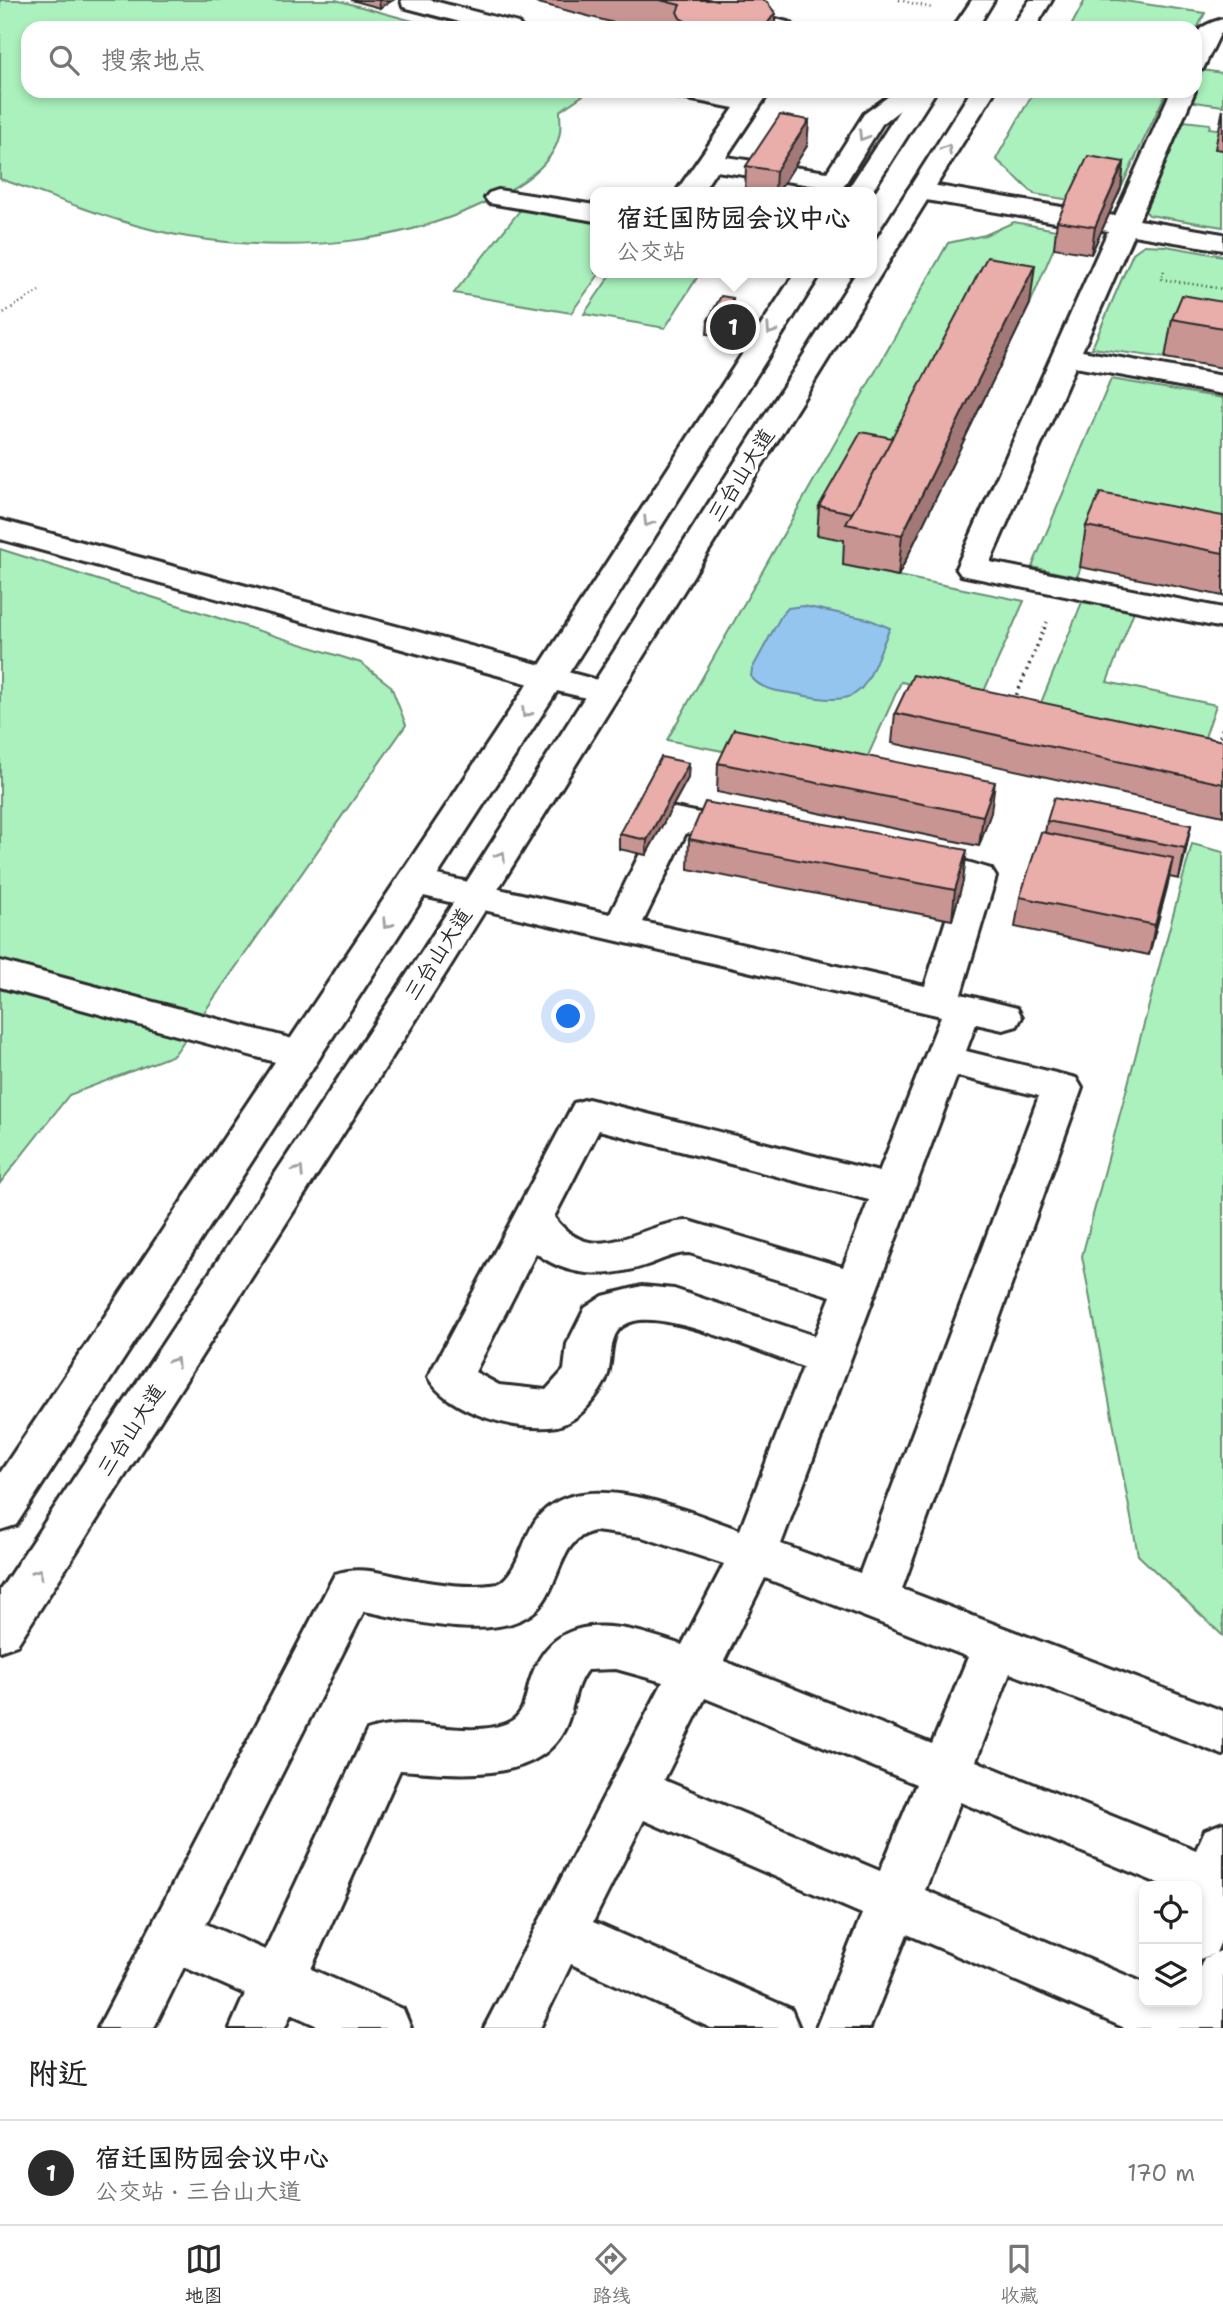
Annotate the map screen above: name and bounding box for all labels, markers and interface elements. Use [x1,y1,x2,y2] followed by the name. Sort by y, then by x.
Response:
[21,21,1202,98] search box
[45,41,83,79] icon: search
[101,42,205,77] text: 搜索地点
[858,128,871,141] one-way arrow
[938,143,951,156] one-way arrow
[590,187,877,278] popup
[616,200,851,235] text: 宿迁国防园会议中心
[616,236,685,266] text: 公交站
[710,301,756,353] pin: 1
[767,322,779,335] one-way arrow
[701,423,781,527] street label: 三台山大道
[644,514,657,527] one-way arrow
[521,706,534,719] one-way arrow
[492,850,505,863] one-way arrow
[398,902,478,1006] street label: 三台山大道
[383,916,396,929] one-way arrow
[551,999,585,1033] your location
[290,1166,303,1179] one-way arrow
[167,1357,179,1370] one-way arrow
[91,1378,171,1482] street label: 三台山大道
[29,1568,42,1581] one-way arrow
[1139,1881,1202,2007] map controls
[1139,1881,1202,1944] button: locate
[1139,1944,1202,2007] button: layers
[28,2053,88,2094] text: 附近
[95,2140,329,2175] text: 宿迁国防园会议中心
[46,2158,56,2188] text: 1
[1127,2158,1195,2188] text: 170 m
[95,2176,301,2206] text: 公交站 · 三台山大道
[185,2240,223,2308] tab: 地图
[592,2240,630,2308] tab: 路线
[1000,2240,1038,2308] tab: 收藏

